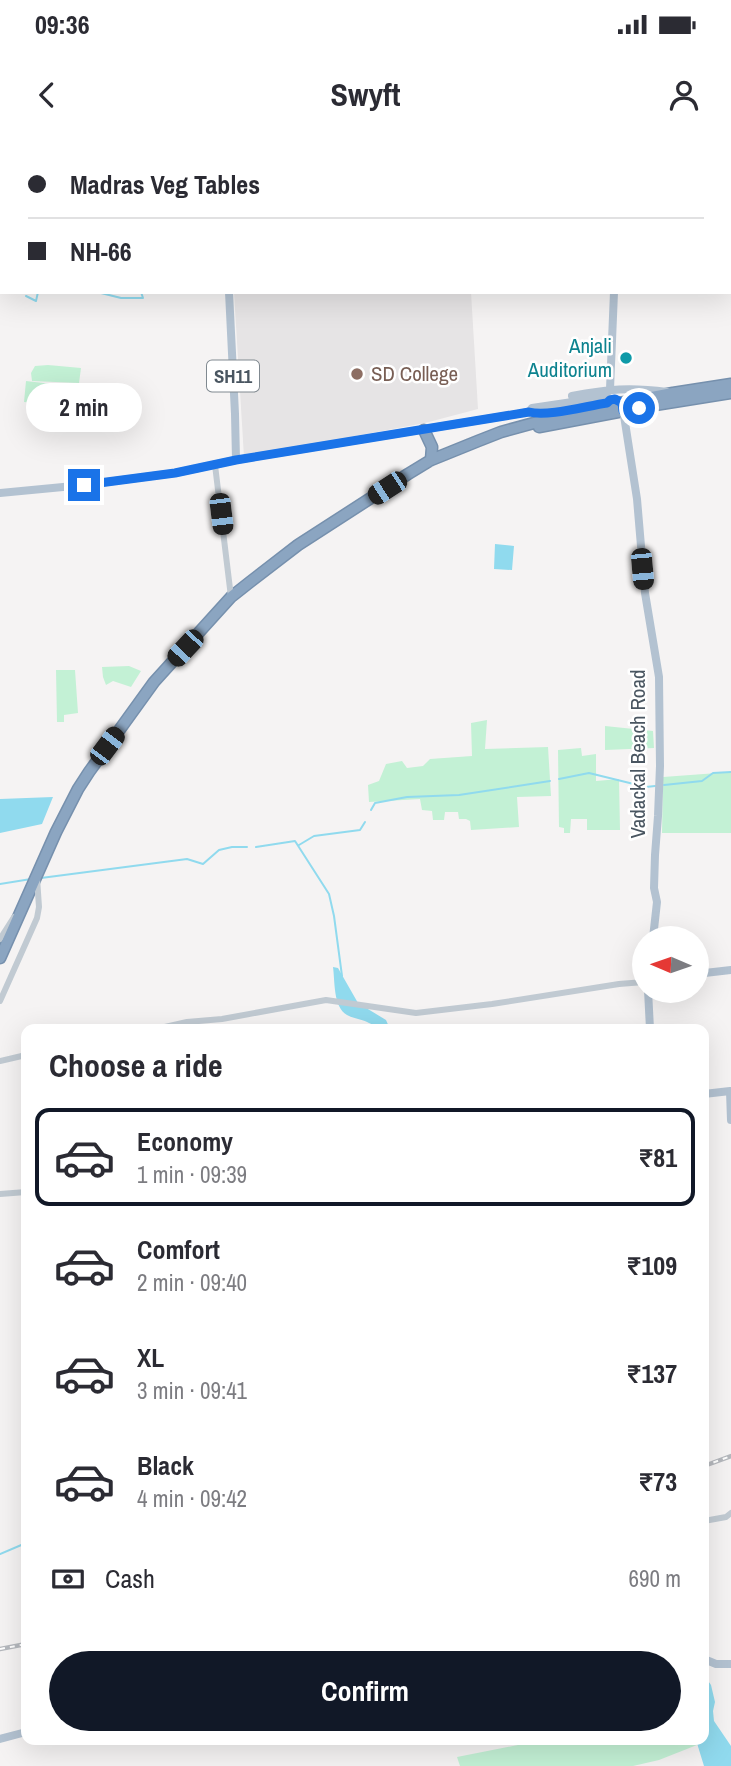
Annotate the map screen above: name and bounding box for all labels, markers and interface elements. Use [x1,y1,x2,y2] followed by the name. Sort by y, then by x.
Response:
[35,7,90,42] text: 09:36
[331,73,400,116] text: Swyft
[28,76,66,114] icon: back
[665,76,703,114] icon: person
[70,167,260,202] text: Madras Veg Tables
[70,234,132,269] text: NH-66
[527,331,612,384] place label: Anjali Auditorium
[618,350,634,366] marker: Anjali Auditorium
[371,359,458,388] place label: SD College
[207,360,259,392] road number: SH11
[349,366,365,382] marker: SD College
[26,384,142,432] callout: 2 min
[59,392,109,423] text: 2 min
[623,392,655,424] route start
[364,468,411,508] car
[68,469,100,501] route end
[209,492,234,536] car
[630,547,655,591] car
[163,625,208,671] car
[623,669,652,839] street label: Vadackal Beach Road
[86,723,129,769] car
[632,926,709,1003] north arrow
[632,926,709,1003] map controls
[49,1044,223,1087] text: Choose a ride
[137,1124,233,1159] text: Economy
[53,1126,116,1189] icon: car
[638,1140,677,1175] text: ₹81
[137,1159,247,1190] text: 1 min · 09:39
[137,1232,220,1267] text: Comfort
[53,1234,116,1297] icon: car
[626,1248,677,1283] text: ₹109
[137,1267,247,1298] text: 2 min · 09:40
[137,1340,164,1375] text: XL
[53,1342,116,1405] icon: car
[626,1356,677,1391] text: ₹137
[137,1375,247,1406] text: 3 min · 09:41
[137,1448,194,1483] text: Black
[53,1450,116,1513] icon: car
[638,1464,677,1499] text: ₹73
[137,1483,247,1514] text: 4 min · 09:42
[49,1560,87,1598] icon: cash
[105,1561,155,1596] text: Cash
[629,1563,681,1594] text: 690 m
[49,1651,681,1731] button: Confirm

